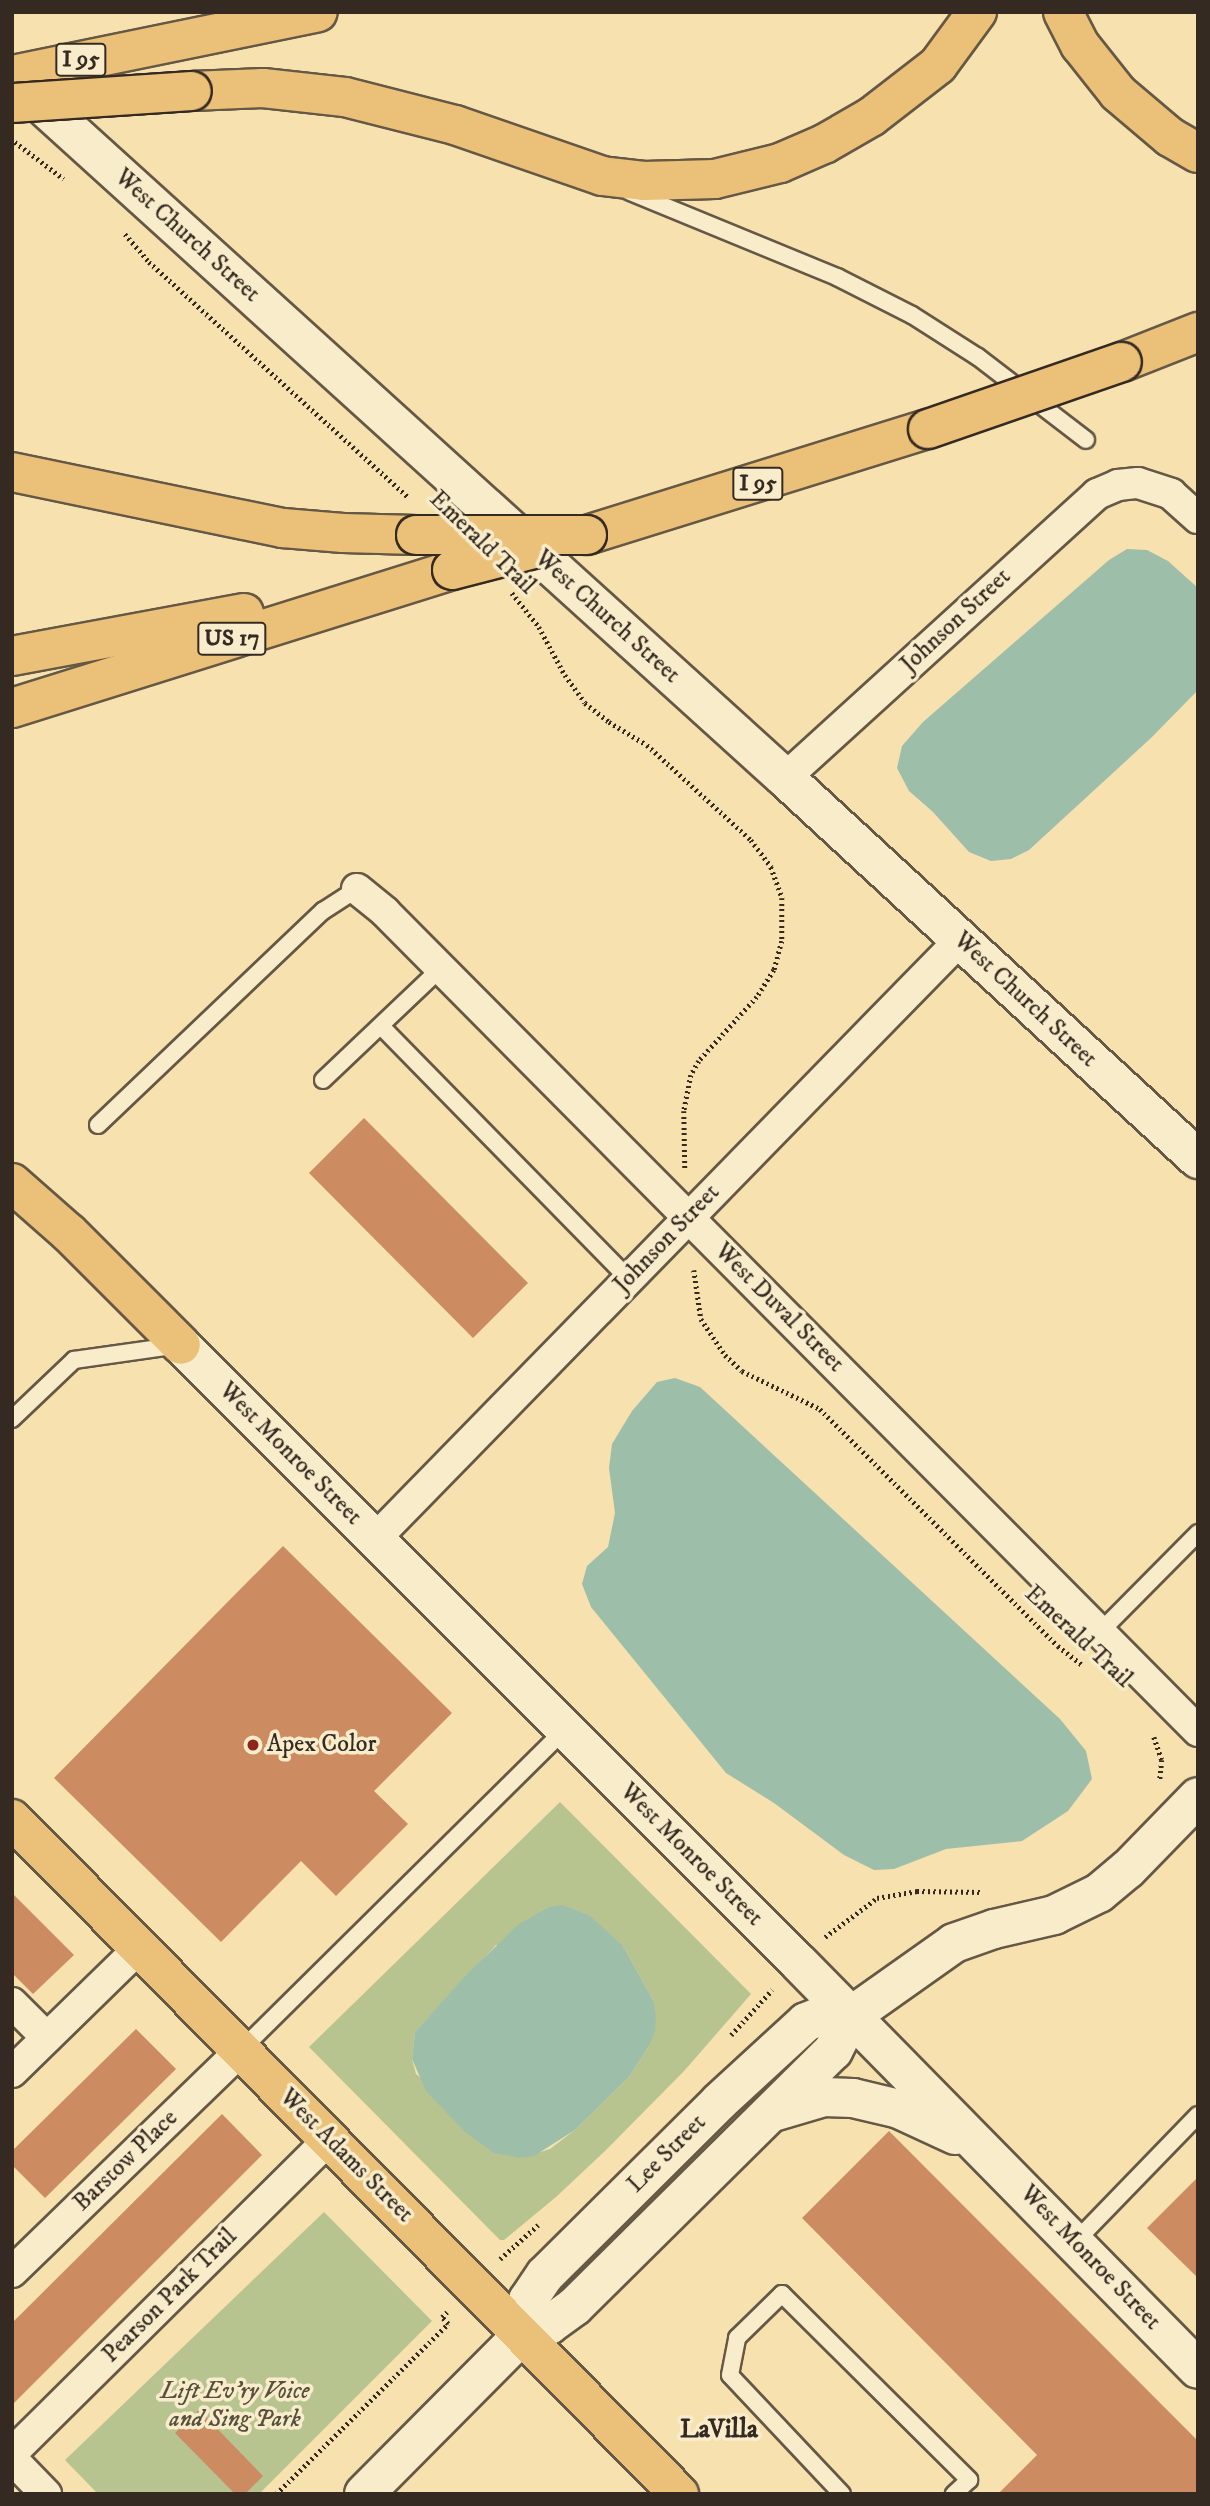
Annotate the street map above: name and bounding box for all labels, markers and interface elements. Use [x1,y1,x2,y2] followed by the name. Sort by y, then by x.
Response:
[55,40,107,80] road number: I 95
[109,163,265,309] street label: West Church Street
[732,464,784,504] road number: I 95
[423,485,541,601] street label: Emerald Trail
[529,544,685,690] street label: West Church Street
[895,563,1017,679] street label: Johnson Street
[197,620,267,659] road number: US 17
[947,926,1103,1074] street label: West Church Street
[608,1179,726,1299] street label: Johnson Street
[708,1237,850,1379] street label: West Duval Street
[213,1377,367,1531] street label: West Monroe Street
[1018,1580,1138,1694] street label: Emerald Trail
[267,1731,376,1759] place label: Apex Color
[245,1737,261,1753] marker: Apex Color
[614,1778,768,1932] street label: West Monroe Street
[273,2083,419,2229] street label: West Adams Street
[68,2104,184,2218] street label: Barstow Place
[622,2109,712,2199] street label: Lee Street
[1014,2180,1166,2336] street label: West Monroe Street
[97,2223,243,2369] street label: Pearson Park Trail
[160,2378,310,2434] park label: Lift Ev’ry Voice and Sing Park
[680,2414,758,2446] district label: LaVilla

